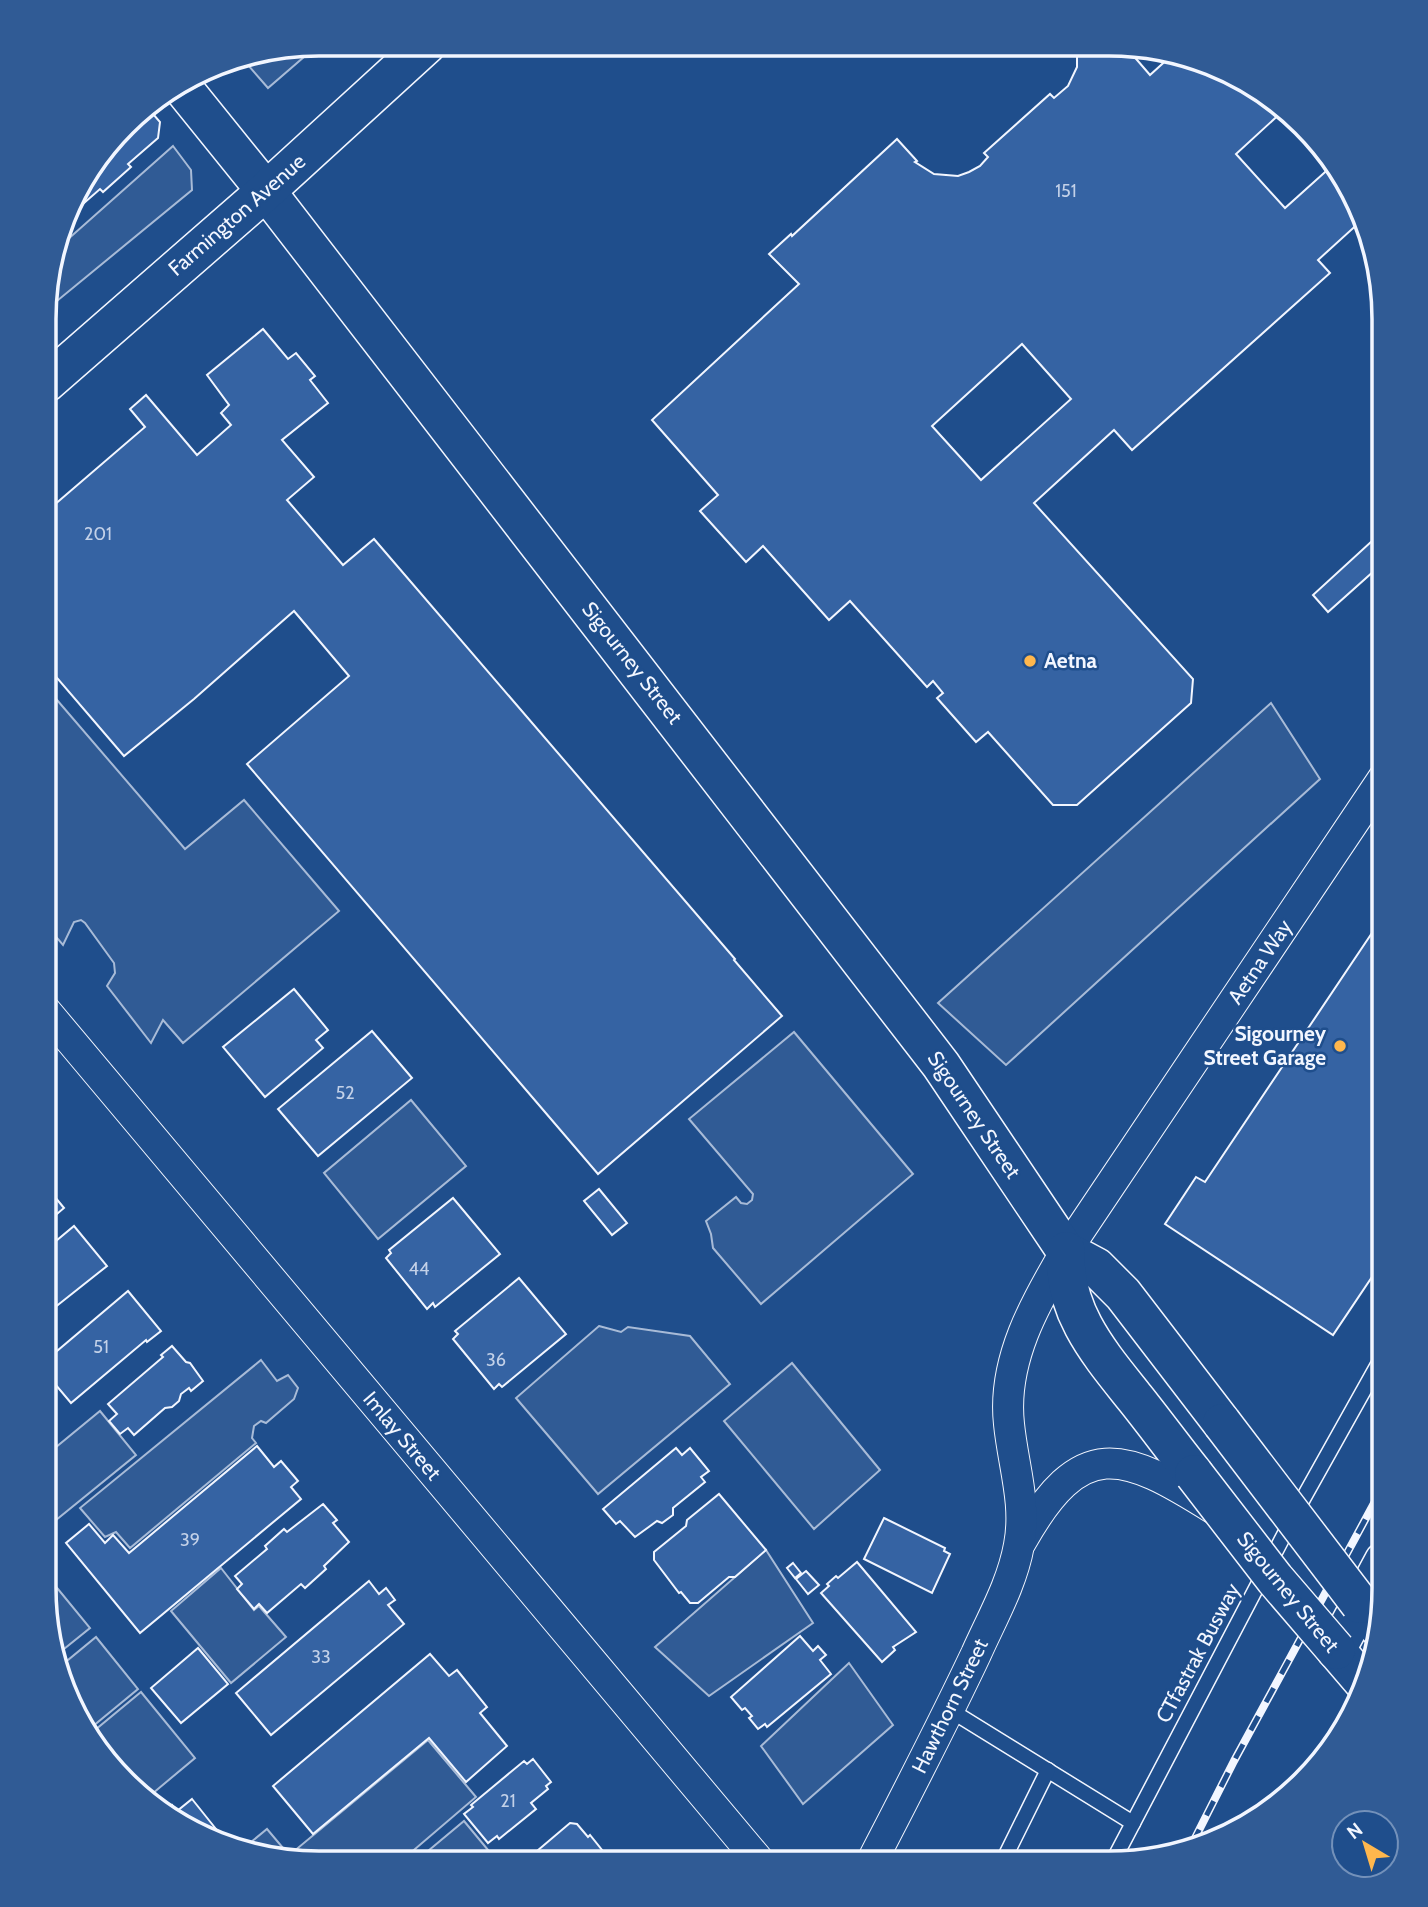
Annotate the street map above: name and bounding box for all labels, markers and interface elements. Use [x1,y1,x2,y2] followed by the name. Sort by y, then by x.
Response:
[163,148,310,281] street label: Farmington Avenue
[1055,180,1077,202] house number: 151
[84,523,112,545] house number: 201
[577,597,688,729] street label: Sigourney Street
[1044,648,1098,673] place label: Aetna
[1022,653,1038,669] marker: Aetna
[1222,914,1297,1009] street label: Aetna Way
[1204,1021,1327,1070] place label: Sigourney Street Garage
[1332,1038,1348,1054] marker: Sigourney Street Garage
[923,1046,1026,1183] street label: Sigourney Street
[335,1082,355,1104] house number: 52
[409,1258,429,1280] house number: 44
[93,1336,109,1358] house number: 51
[486,1349,506,1371] house number: 36
[358,1386,447,1485] street label: Imlay Street
[1232,1526,1345,1657] street label: Sigourney Street
[180,1529,200,1551] house number: 39
[1150,1578,1245,1727] street label: CTfastrak Busway
[906,1634,993,1777] street label: Hawthorn Street
[311,1646,331,1668] house number: 33
[500,1790,516,1812] house number: 21
[1330,1809,1400,1879] north arrow
[1342,1818,1367,1844] text: N

